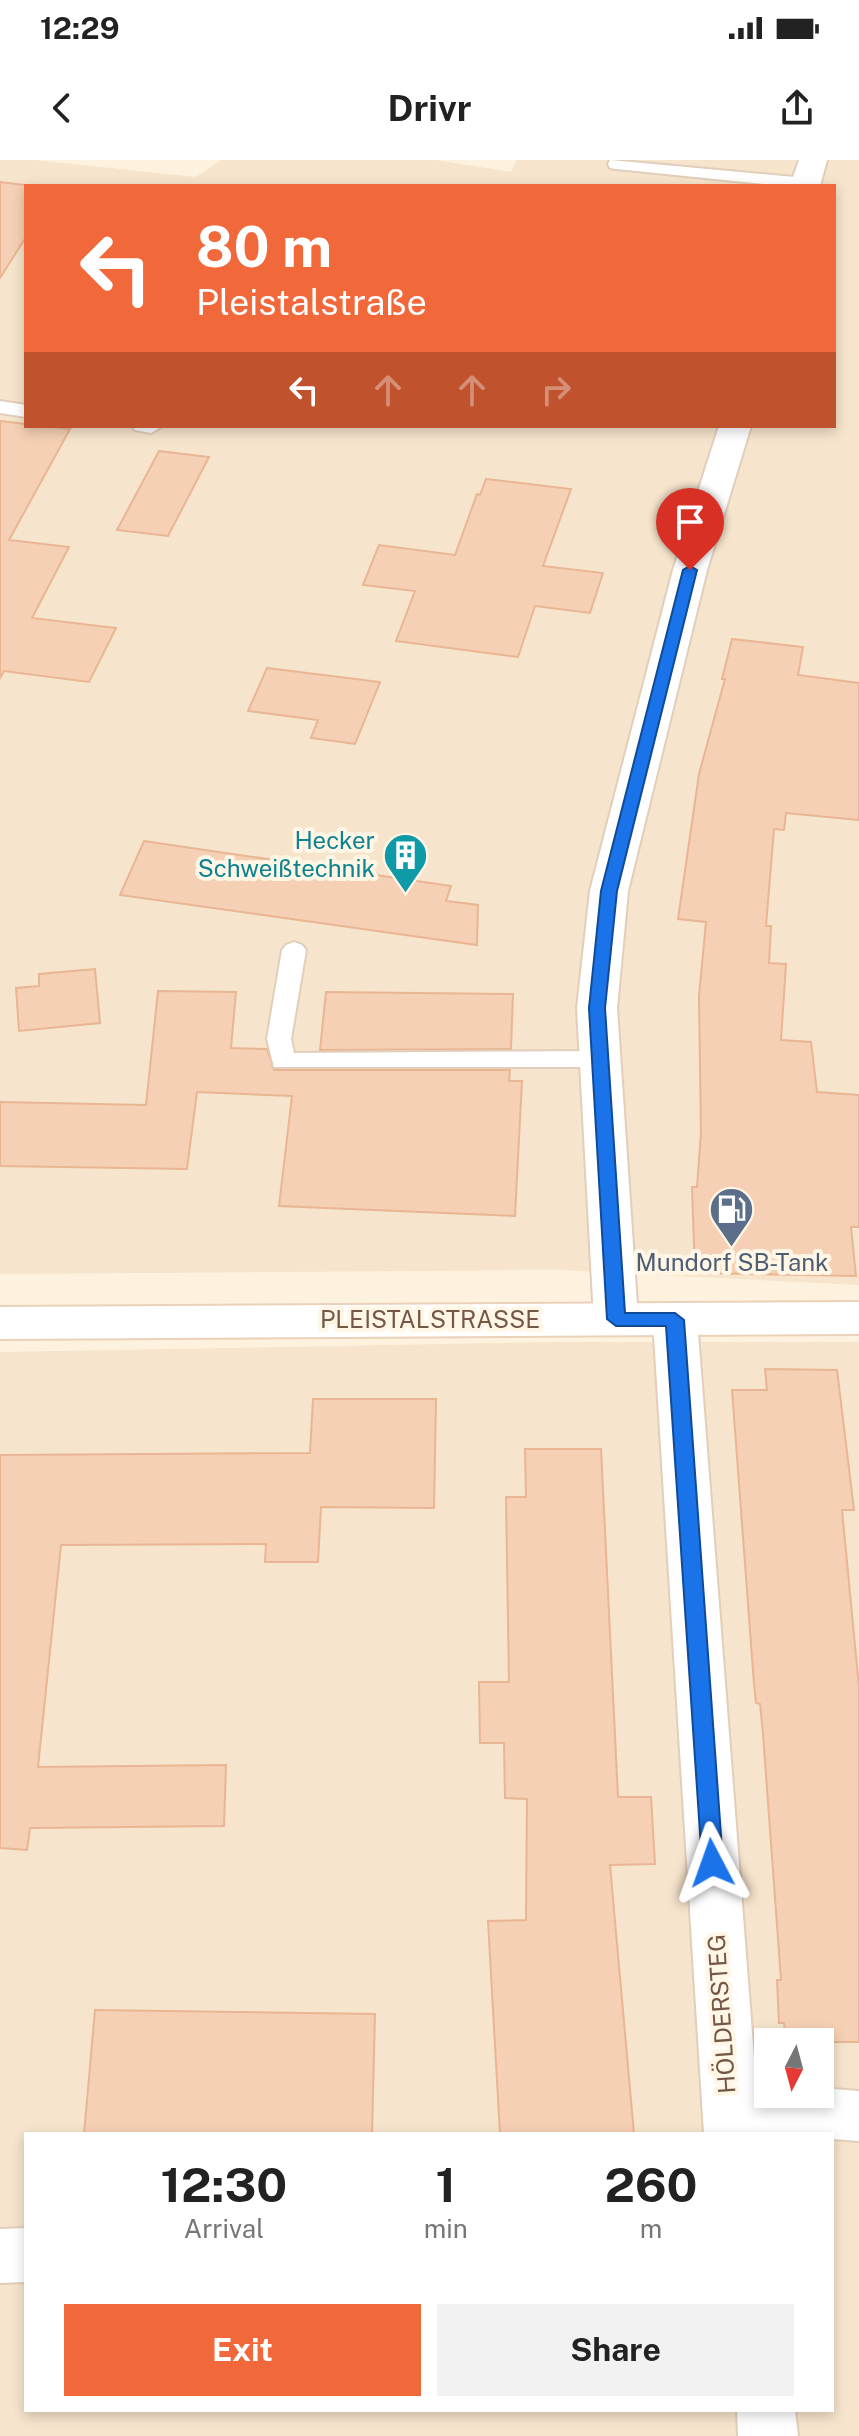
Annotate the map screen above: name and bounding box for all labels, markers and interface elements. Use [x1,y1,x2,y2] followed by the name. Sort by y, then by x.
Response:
[40,10,119,46] text: 12:29
[40,86,84,130] icon: back
[775,86,819,130] icon: share
[388,87,471,129] text: Drivr
[196,214,332,280] text: 80 m
[64,216,168,320] icon: left
[196,281,427,323] text: Pleistalstraße
[282,368,326,412] icon: left
[366,368,410,412] icon: ahead
[450,368,494,412] icon: ahead
[534,368,578,412] icon: right
[656,488,724,570] pin
[668,500,712,544] icon: arrive
[198,826,375,882] place label: Hecker Schweißtechnik
[382,831,430,894] building icon: Hecker Schweißtechnik
[708,1185,756,1248] fuel station icon: Mundorf SB-Tank
[635,1248,829,1276] place label: Mundorf SB-Tank
[320,1305,540,1333] street label: PLEISTALSTRASSE
[670,1821,754,1905] position arrow
[700,1933,741,2095] street label: HÖLDERSTEG
[754,2028,834,2108] north arrow
[754,2028,834,2108] map controls
[161,2156,287,2213] text: 12:30
[436,2156,456,2213] text: 1
[604,2156,697,2213] text: 260
[184,2213,264,2244] text: Arrival
[424,2213,468,2244] text: min
[640,2213,662,2244] text: m
[64,2304,421,2396] button: Exit
[437,2304,794,2396] button: Share

